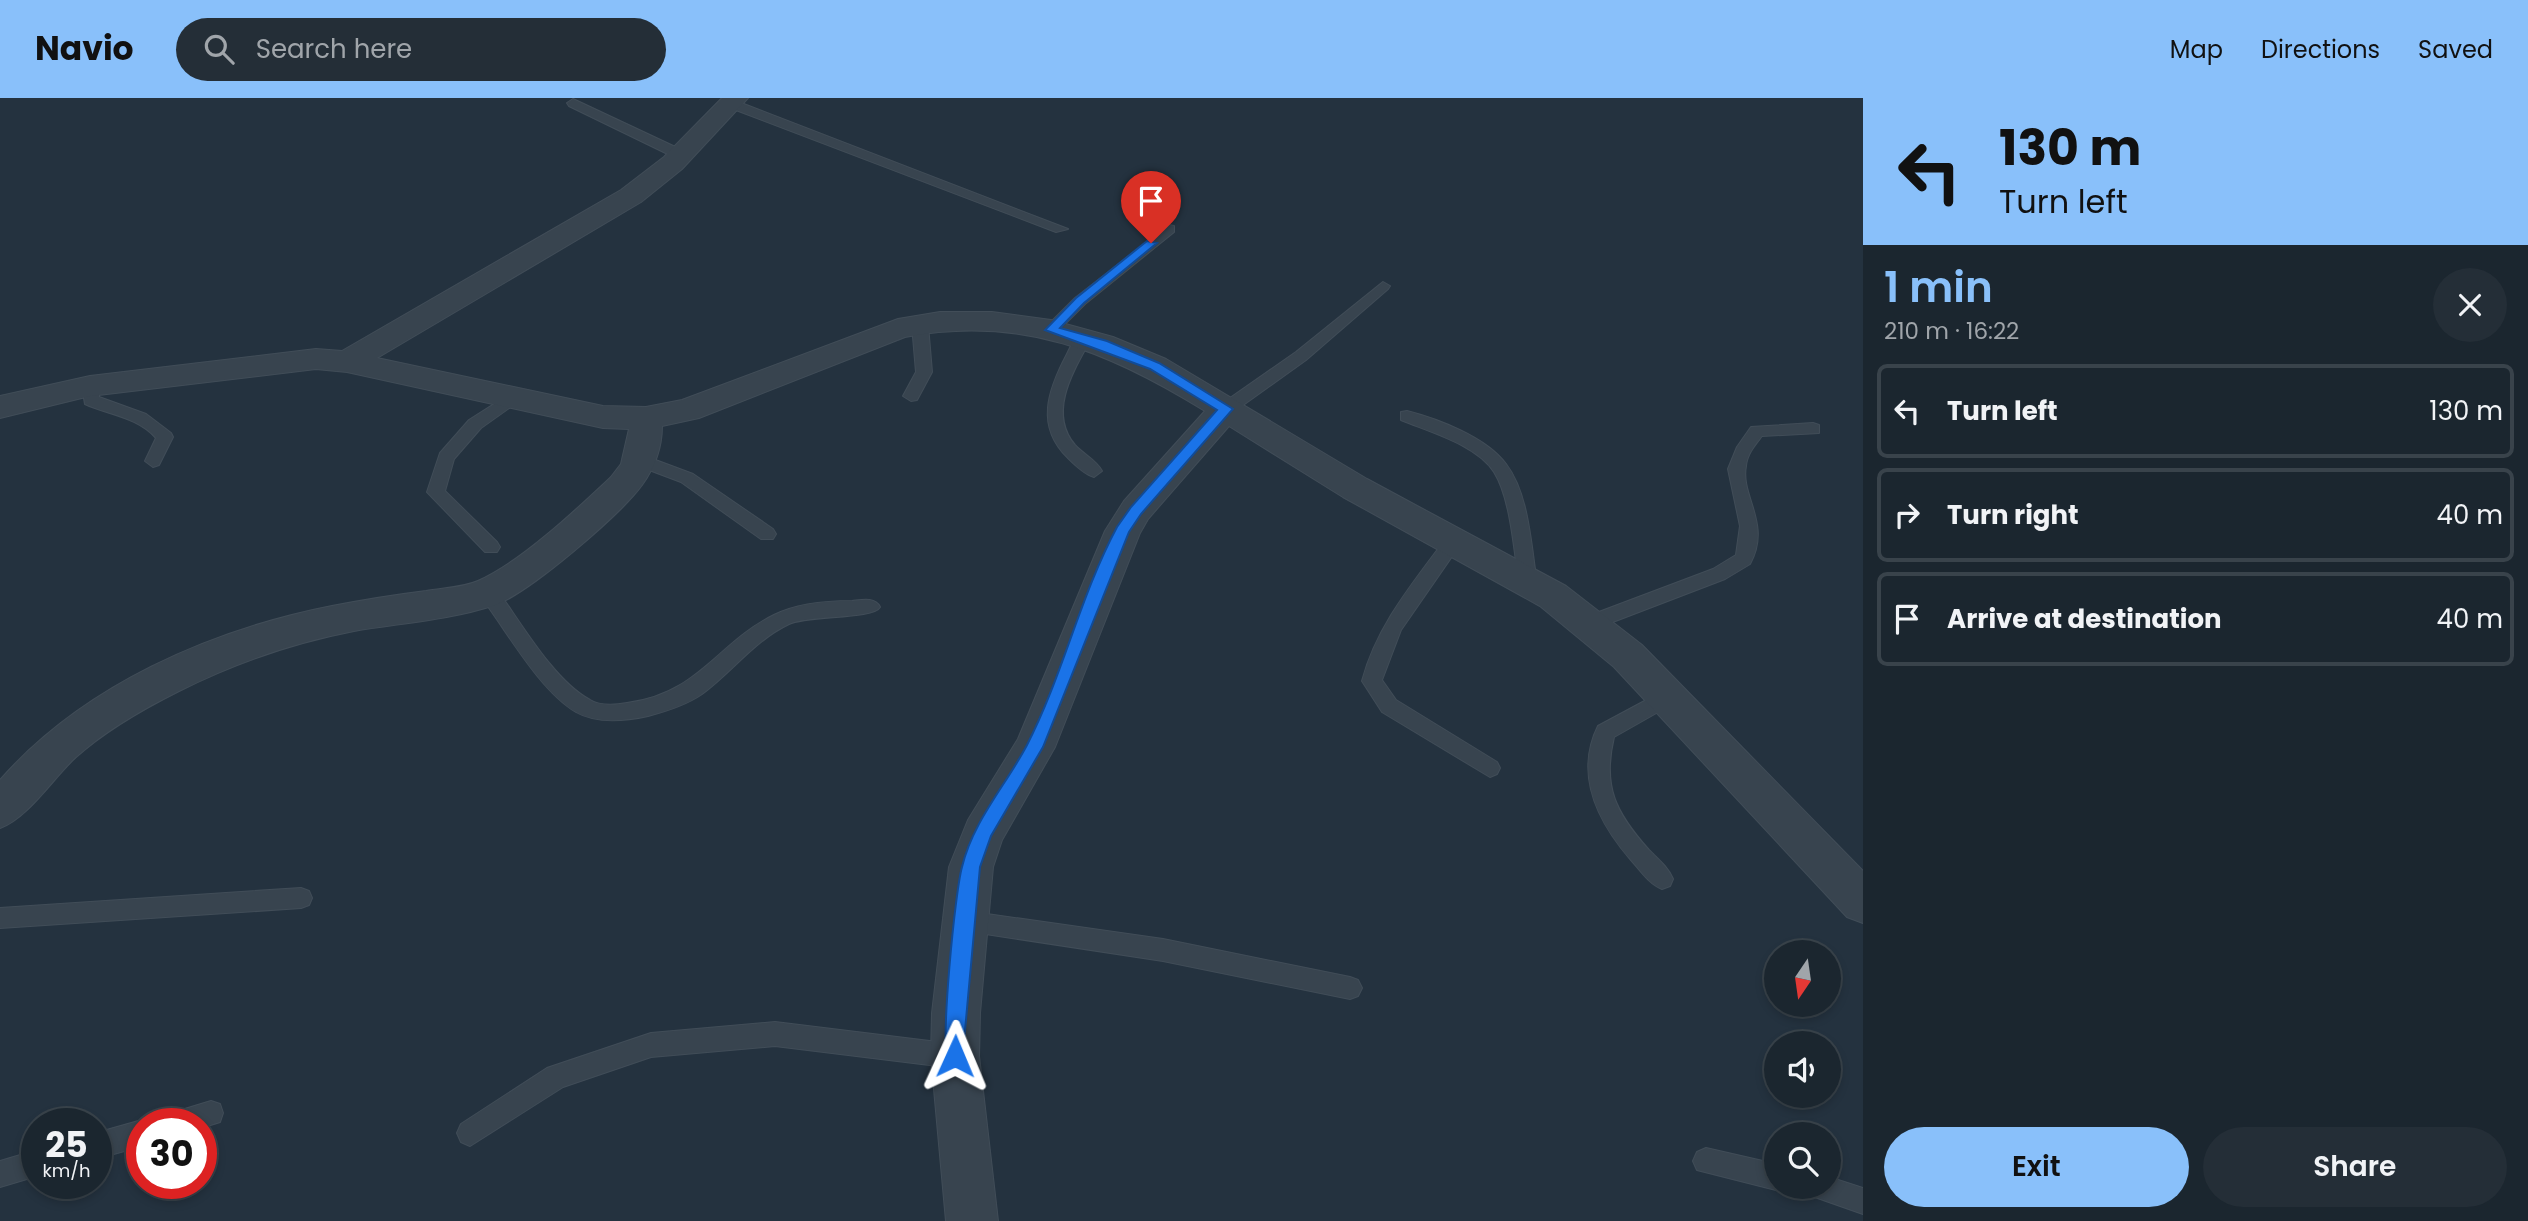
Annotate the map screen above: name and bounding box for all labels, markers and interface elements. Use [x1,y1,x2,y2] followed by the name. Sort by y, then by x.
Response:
[176,18,666,81] search box
[35,25,134,72] text: Navio
[200,30,238,68] icon: search
[256,31,412,67] text: Search here
[2170,33,2223,66] text: Map
[2261,33,2380,66] text: Directions
[2418,33,2493,66] text: Saved
[1999,114,2141,182] text: 130 m
[1884,126,1975,217] icon: left
[1121,171,1181,243] pin
[1999,179,2128,224] text: Turn left
[1132,182,1170,220] icon: arrive
[1884,258,1993,317] text: 1 min
[2433,268,2507,342] button: close
[1884,315,2019,347] text: 210 m · 16:22
[1888,392,1926,430] icon: left
[1947,393,2058,429] text: Turn left
[2429,393,2503,429] text: 130 m
[1888,496,1926,534] icon: right
[1947,497,2079,533] text: Turn right
[2437,497,2503,533] text: 40 m
[1888,600,1926,638] icon: arrive
[1947,601,2222,637] text: Arrive at destination
[2437,601,2503,637] text: 40 m
[1764,940,1841,1017] north arrow
[1764,940,1841,1199] map controls
[918,1019,992,1093] position arrow
[1764,1031,1841,1108] button: sound
[126,1108,217,1199] speed limit sign: 30
[45,1120,88,1169] text: 25
[1764,1122,1841,1199] button: search
[1884,1127,2189,1207] button: Exit
[2203,1127,2507,1207] button: Share
[43,1158,90,1183] text: km/h

